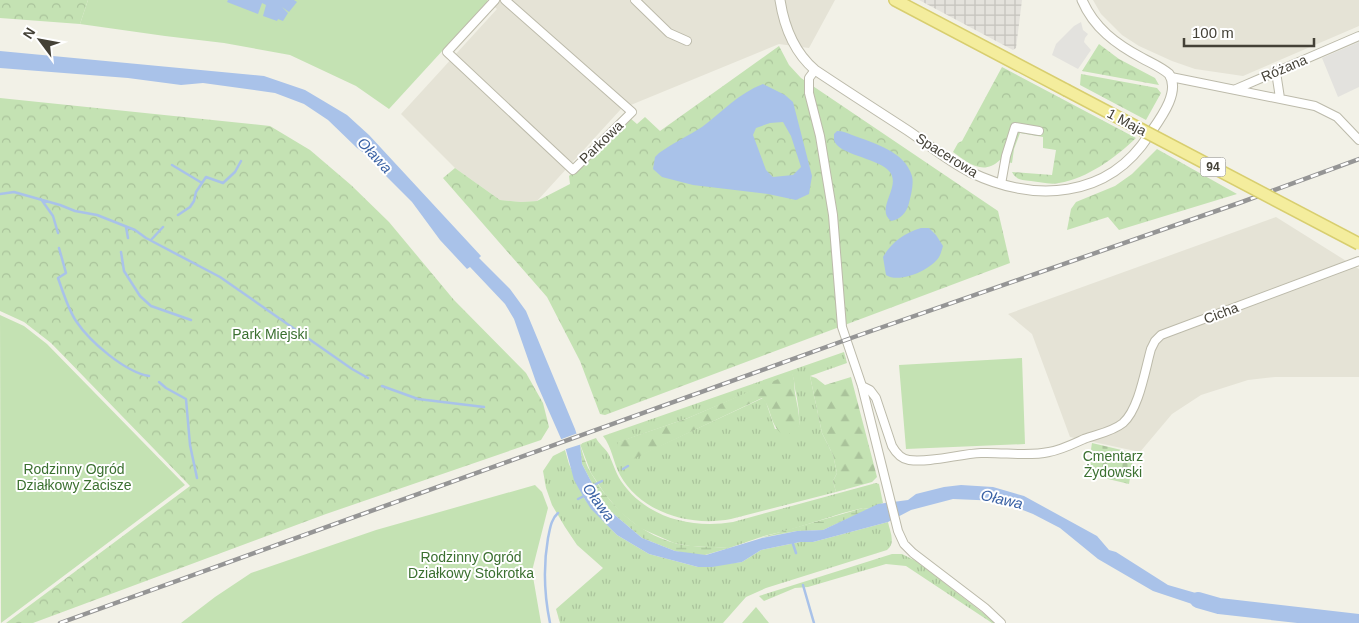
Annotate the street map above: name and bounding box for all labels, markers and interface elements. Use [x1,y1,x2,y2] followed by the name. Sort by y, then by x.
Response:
[15,15,65,65] north arrow
[1184,15,1314,47] scale bar
[1192,24,1234,41] text: 100 m
[20,25,38,42] text: N
[1259,51,1310,85] street label: Różana
[1105,105,1149,139] street label: 1 Maja
[576,117,626,167] street label: Parkowa
[913,130,981,180] street label: Spacerowa
[354,134,396,176] water label: Oława
[1200,158,1226,176] road number: 94
[1201,299,1241,327] street label: Cicha
[232,326,308,342] park label: Park Miejski
[1083,448,1143,480] park label: Cmentarz Żydowski
[16,461,132,493] park label: Rodzinny Ogród Działkowy Zacisze
[580,480,618,524] water label: Oława
[979,486,1025,512] water label: Oława
[408,549,534,581] park label: Rodzinny Ogród Działkowy Stokrotka

